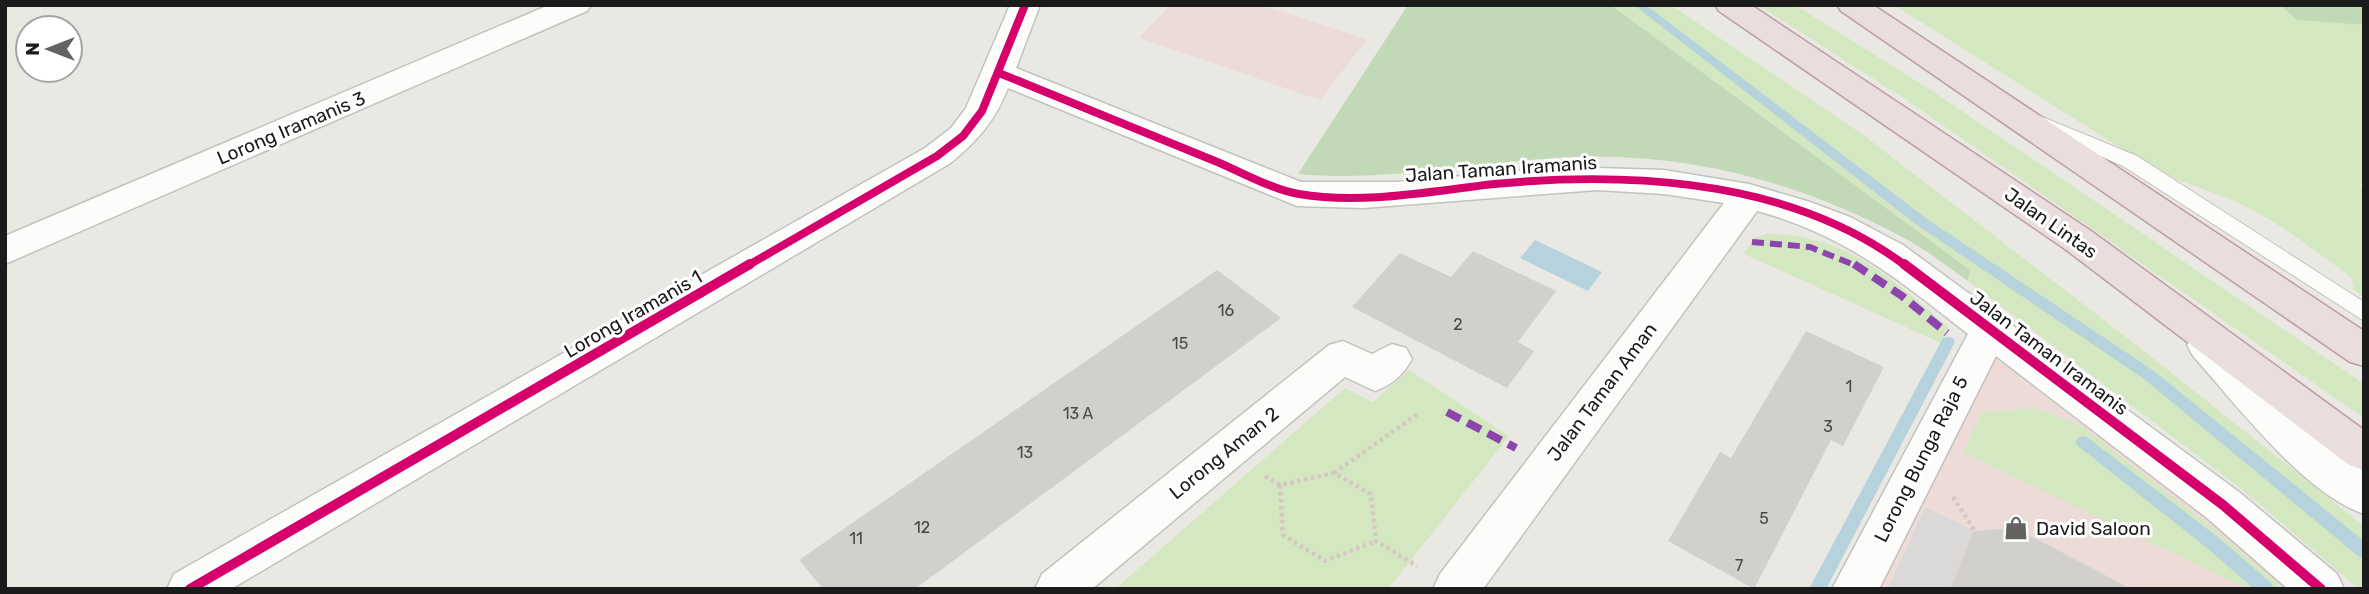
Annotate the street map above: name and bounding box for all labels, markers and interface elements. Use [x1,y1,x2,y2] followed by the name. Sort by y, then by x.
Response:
[14,14,84,84] north arrow
[21,42,44,56] text: N
[213,86,369,170] street label: Lorong Iramanis 3
[1404,151,1598,187] street label: Jalan Taman Iramanis
[2000,183,2102,263] street label: Jalan Lintas
[560,265,706,363] street label: Lorong Iramanis 1
[1965,286,2133,420] street label: Jalan Taman Iramanis
[1218,301,1235,320] house number: 16
[1453,315,1463,334] house number: 2
[1542,318,1662,466] street label: Jalan Taman Aman
[1172,334,1188,353] house number: 15
[1869,372,1973,546] street label: Lorong Bunga Raja 5
[1846,377,1852,396] house number: 1
[1165,402,1283,504] street label: Lorong Aman 2
[1063,404,1094,423] house number: 13 A
[1823,417,1833,436] house number: 3
[1017,443,1033,462] house number: 13
[1759,509,1769,528] house number: 5
[2002,514,2030,542] shop icon: David Saloon
[2036,517,2151,540] place label: David Saloon
[914,518,930,537] house number: 12
[849,529,863,548] house number: 11
[1735,556,1743,575] house number: 7

